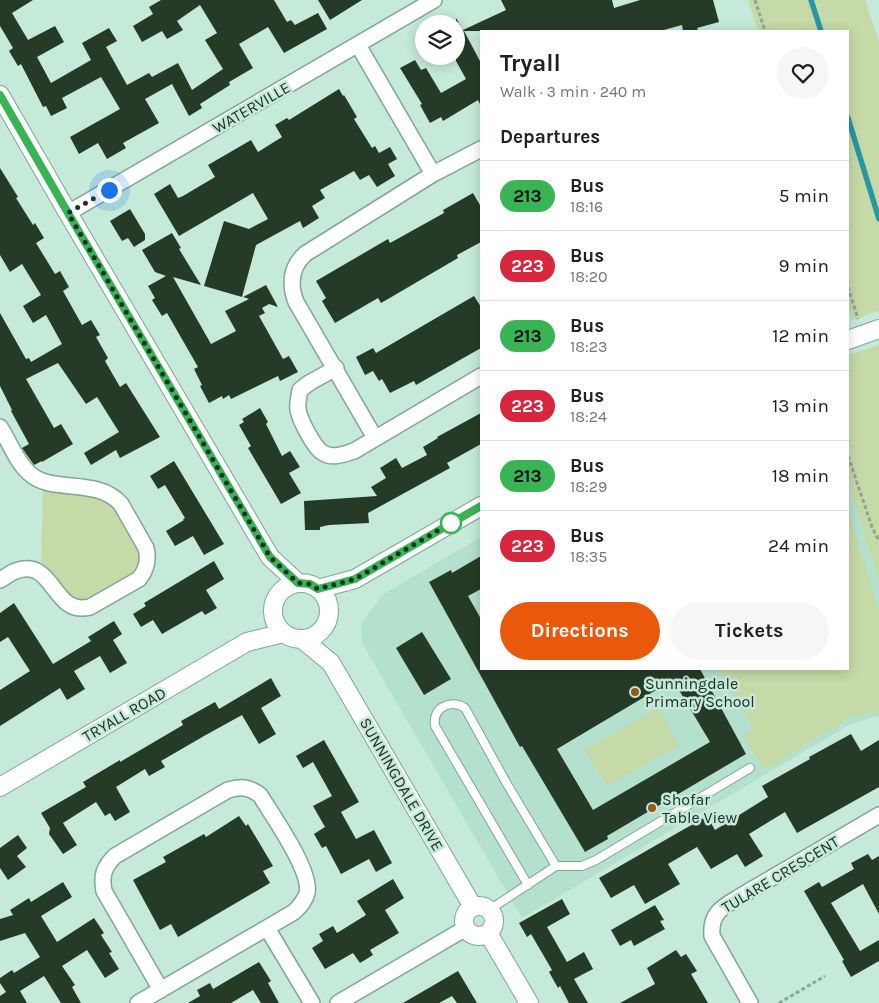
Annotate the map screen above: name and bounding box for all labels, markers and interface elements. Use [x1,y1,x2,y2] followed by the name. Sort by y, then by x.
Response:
[415,15,465,65] map controls
[415,15,465,65] button: layers
[777,47,829,99] button: heart
[500,49,561,77] text: Tryall
[209,78,293,137] street label: WATERVILLE
[500,82,646,101] text: Walk · 3 min · 240 m
[500,126,600,148] text: Departures
[570,175,604,197] text: Bus
[97,178,122,203] your location
[513,185,542,207] text: 213
[779,185,829,207] text: 5 min
[570,197,603,216] text: 18:16
[570,245,604,267] text: Bus
[511,255,544,277] text: 223
[779,255,829,277] text: 9 min
[570,267,608,286] text: 18:20
[570,315,604,337] text: Bus
[513,325,542,347] text: 213
[772,325,829,347] text: 12 min
[570,337,608,356] text: 18:23
[570,385,604,407] text: Bus
[511,395,544,417] text: 223
[772,395,829,417] text: 13 min
[570,407,607,426] text: 18:24
[570,455,604,477] text: Bus
[513,465,542,487] text: 213
[772,465,829,487] text: 18 min
[570,477,607,496] text: 18:29
[440,512,462,534] unlabelled marker
[570,525,604,547] text: Bus
[511,535,544,557] text: 223
[768,535,829,557] text: 24 min
[570,547,607,566] text: 18:35
[500,602,660,660] button: Directions
[670,602,829,660] button: Tickets
[645,674,755,711] place label: Sunningdale Primary School
[79,683,169,746] street label: TRYALL ROAD
[629,686,641,698] marker: Sunningdale Primary School
[356,714,447,854] street label: SUNNINGDALE DRIVE
[662,790,737,827] place label: Shofar Table View
[646,802,658,814] marker: Shofar Table View
[718,832,842,917] street label: TULARE CRESCENT

